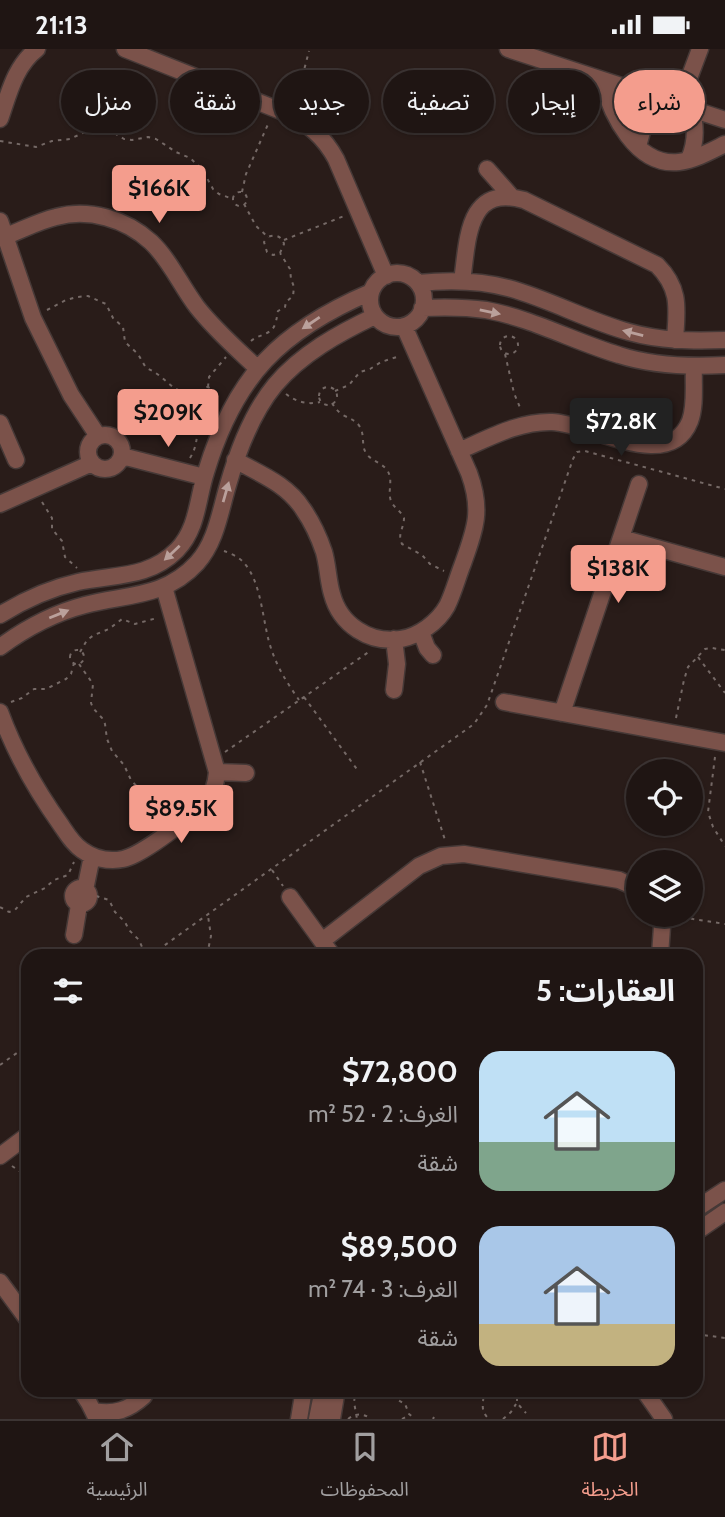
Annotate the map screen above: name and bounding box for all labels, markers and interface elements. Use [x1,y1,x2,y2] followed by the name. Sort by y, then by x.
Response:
[35,9,88,41] text: 21:13
[61,70,156,133] chip: منزل
[170,70,260,133] chip: شقة
[274,70,369,133] chip: جديد
[383,70,494,133] chip: تصفية
[508,70,600,133] chip: إيجار
[614,70,705,133] chip: شراء
[110,165,208,225] pin: $166K
[128,174,190,202] text: $166K
[479,306,501,317] one-way arrow
[301,317,321,330] one-way arrow
[622,327,644,338] one-way arrow
[119,389,217,449] pin: $209K
[133,398,203,426] text: $209K
[564,399,678,458] pin: $72.8K
[586,407,656,435] text: $72.8K
[221,481,231,502] one-way arrow
[163,545,181,561] one-way arrow
[569,545,667,605] pin: $138K
[587,554,649,582] text: $138K
[49,608,70,619] one-way arrow
[626,759,703,927] map controls
[626,759,703,836] button: locate
[124,785,238,845] pin: $89.5K
[145,794,217,822] text: $89.5K
[626,850,703,927] button: layers
[49,972,87,1010] icon: filters
[536,972,675,1009] text: العقارات: 5
[342,1053,458,1090] text: $72,800
[535,1079,619,1163] icon: home
[308,1100,458,1128] text: الغرف: 2 · 52 m²
[417,1149,458,1177] text: شقة
[341,1228,458,1265] text: $89,500
[535,1254,619,1338] icon: home
[308,1275,458,1303] text: الغرف: 3 · 74 m²
[417,1324,458,1352] text: شقة
[86,1428,148,1510] tab: الرئيسية
[321,1428,409,1510] tab: المحفوظات
[582,1428,639,1510] tab: الخريطة

